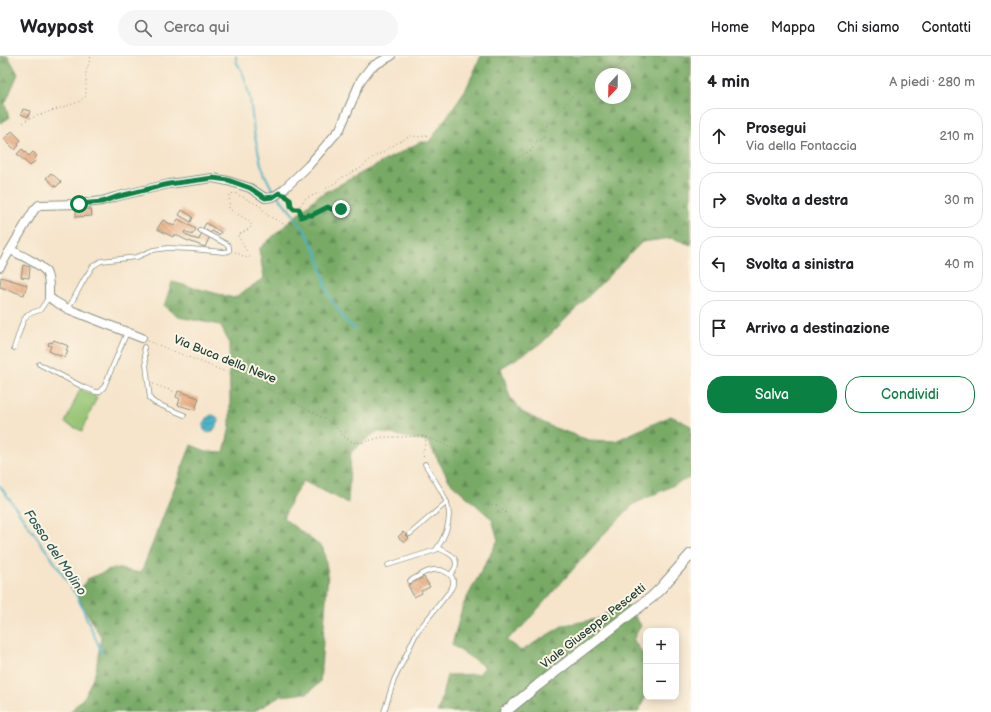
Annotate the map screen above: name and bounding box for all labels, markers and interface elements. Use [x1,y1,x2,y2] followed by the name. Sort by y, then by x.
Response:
[118,10,398,46] search box
[20,16,94,39] text: Waypost
[132,17,154,39] icon: search
[164,18,229,37] text: Cerca qui
[711,19,749,36] text: Home
[771,19,815,36] text: Mappa
[837,19,900,36] text: Chi siamo
[922,19,971,36] text: Contatti
[595,68,631,104] north arrow
[707,72,750,92] text: 4 min
[889,74,975,90] text: A piedi · 280 m
[746,119,806,138] text: Prosegui
[708,125,730,147] icon: ahead
[940,128,974,144] text: 210 m
[746,138,857,154] text: Via della Fontaccia
[708,189,730,211] icon: right
[746,191,848,210] text: Svolta a destra
[944,192,974,208] text: 30 m
[70,195,88,213] route start
[332,200,350,218] route end
[708,253,730,275] icon: left
[746,255,854,274] text: Svolta a sinistra
[944,256,974,272] text: 40 m
[708,317,730,339] icon: arrive
[746,319,890,338] text: Arrivo a destinazione
[171,332,278,387] street label: Via Buca della Neve
[707,376,837,413] button: Salva
[845,376,975,413] button: Condividi
[20,506,90,599] water label: Fosso del Molino
[538,580,649,672] street label: Viale Giuseppe Pescetti
[643,628,679,700] map controls
[643,628,679,664] button: +
[643,664,679,700] button: −

